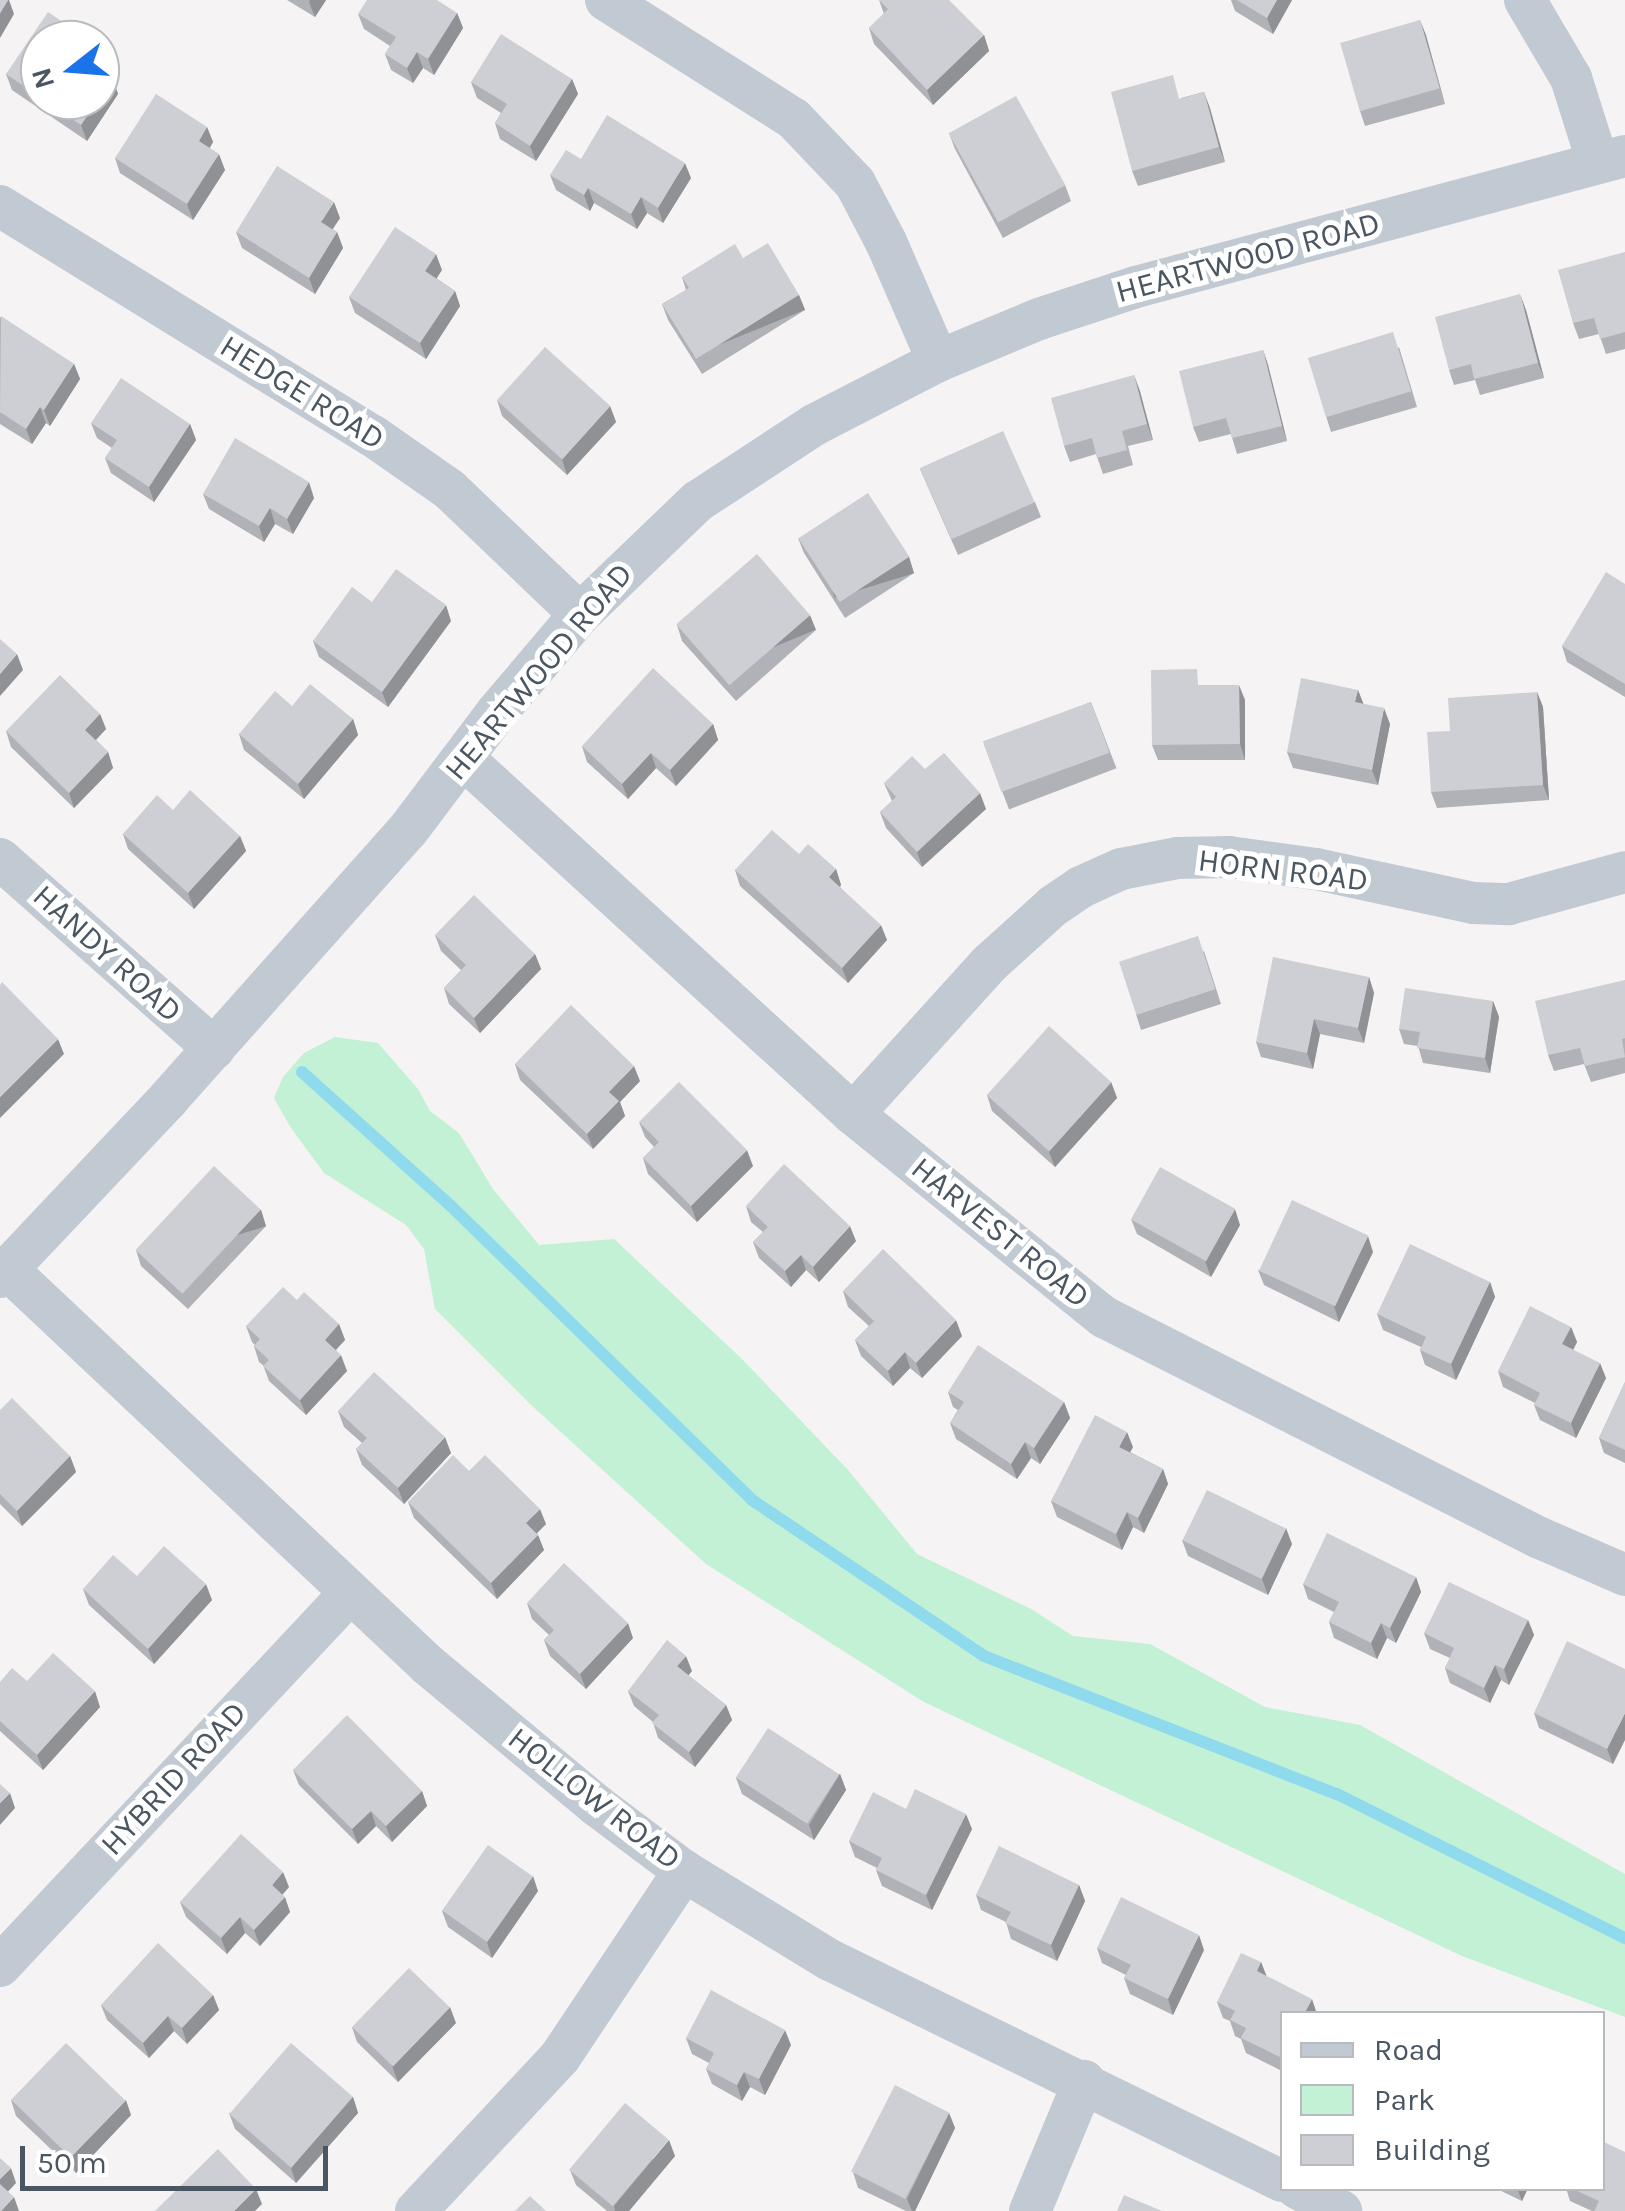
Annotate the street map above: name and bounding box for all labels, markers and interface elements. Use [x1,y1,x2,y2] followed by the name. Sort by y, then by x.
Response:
[20,20,120,120] north arrow
[24,64,61,93] text: N
[1112,204,1384,312] street label: HEARTWOOD ROAD
[213,327,391,459] street label: HEDGE ROAD
[437,556,641,788] street label: HEARTWOOD ROAD
[1196,842,1370,900] street label: HORN ROAD
[25,877,189,1031] street label: HANDY ROAD
[903,1149,1097,1317] street label: HARVEST ROAD
[93,1694,255,1864] street label: HYBRID ROAD
[500,1720,688,1878] street label: HOLLOW ROAD
[1280,2011,1605,2191] legend
[1374,2032,1443,2068] text: Road
[1374,2082,1435,2118] text: Park
[25,2126,332,2188] scale bar
[1374,2132,1490,2168] text: Building
[37,2145,107,2181] text: 50 m

